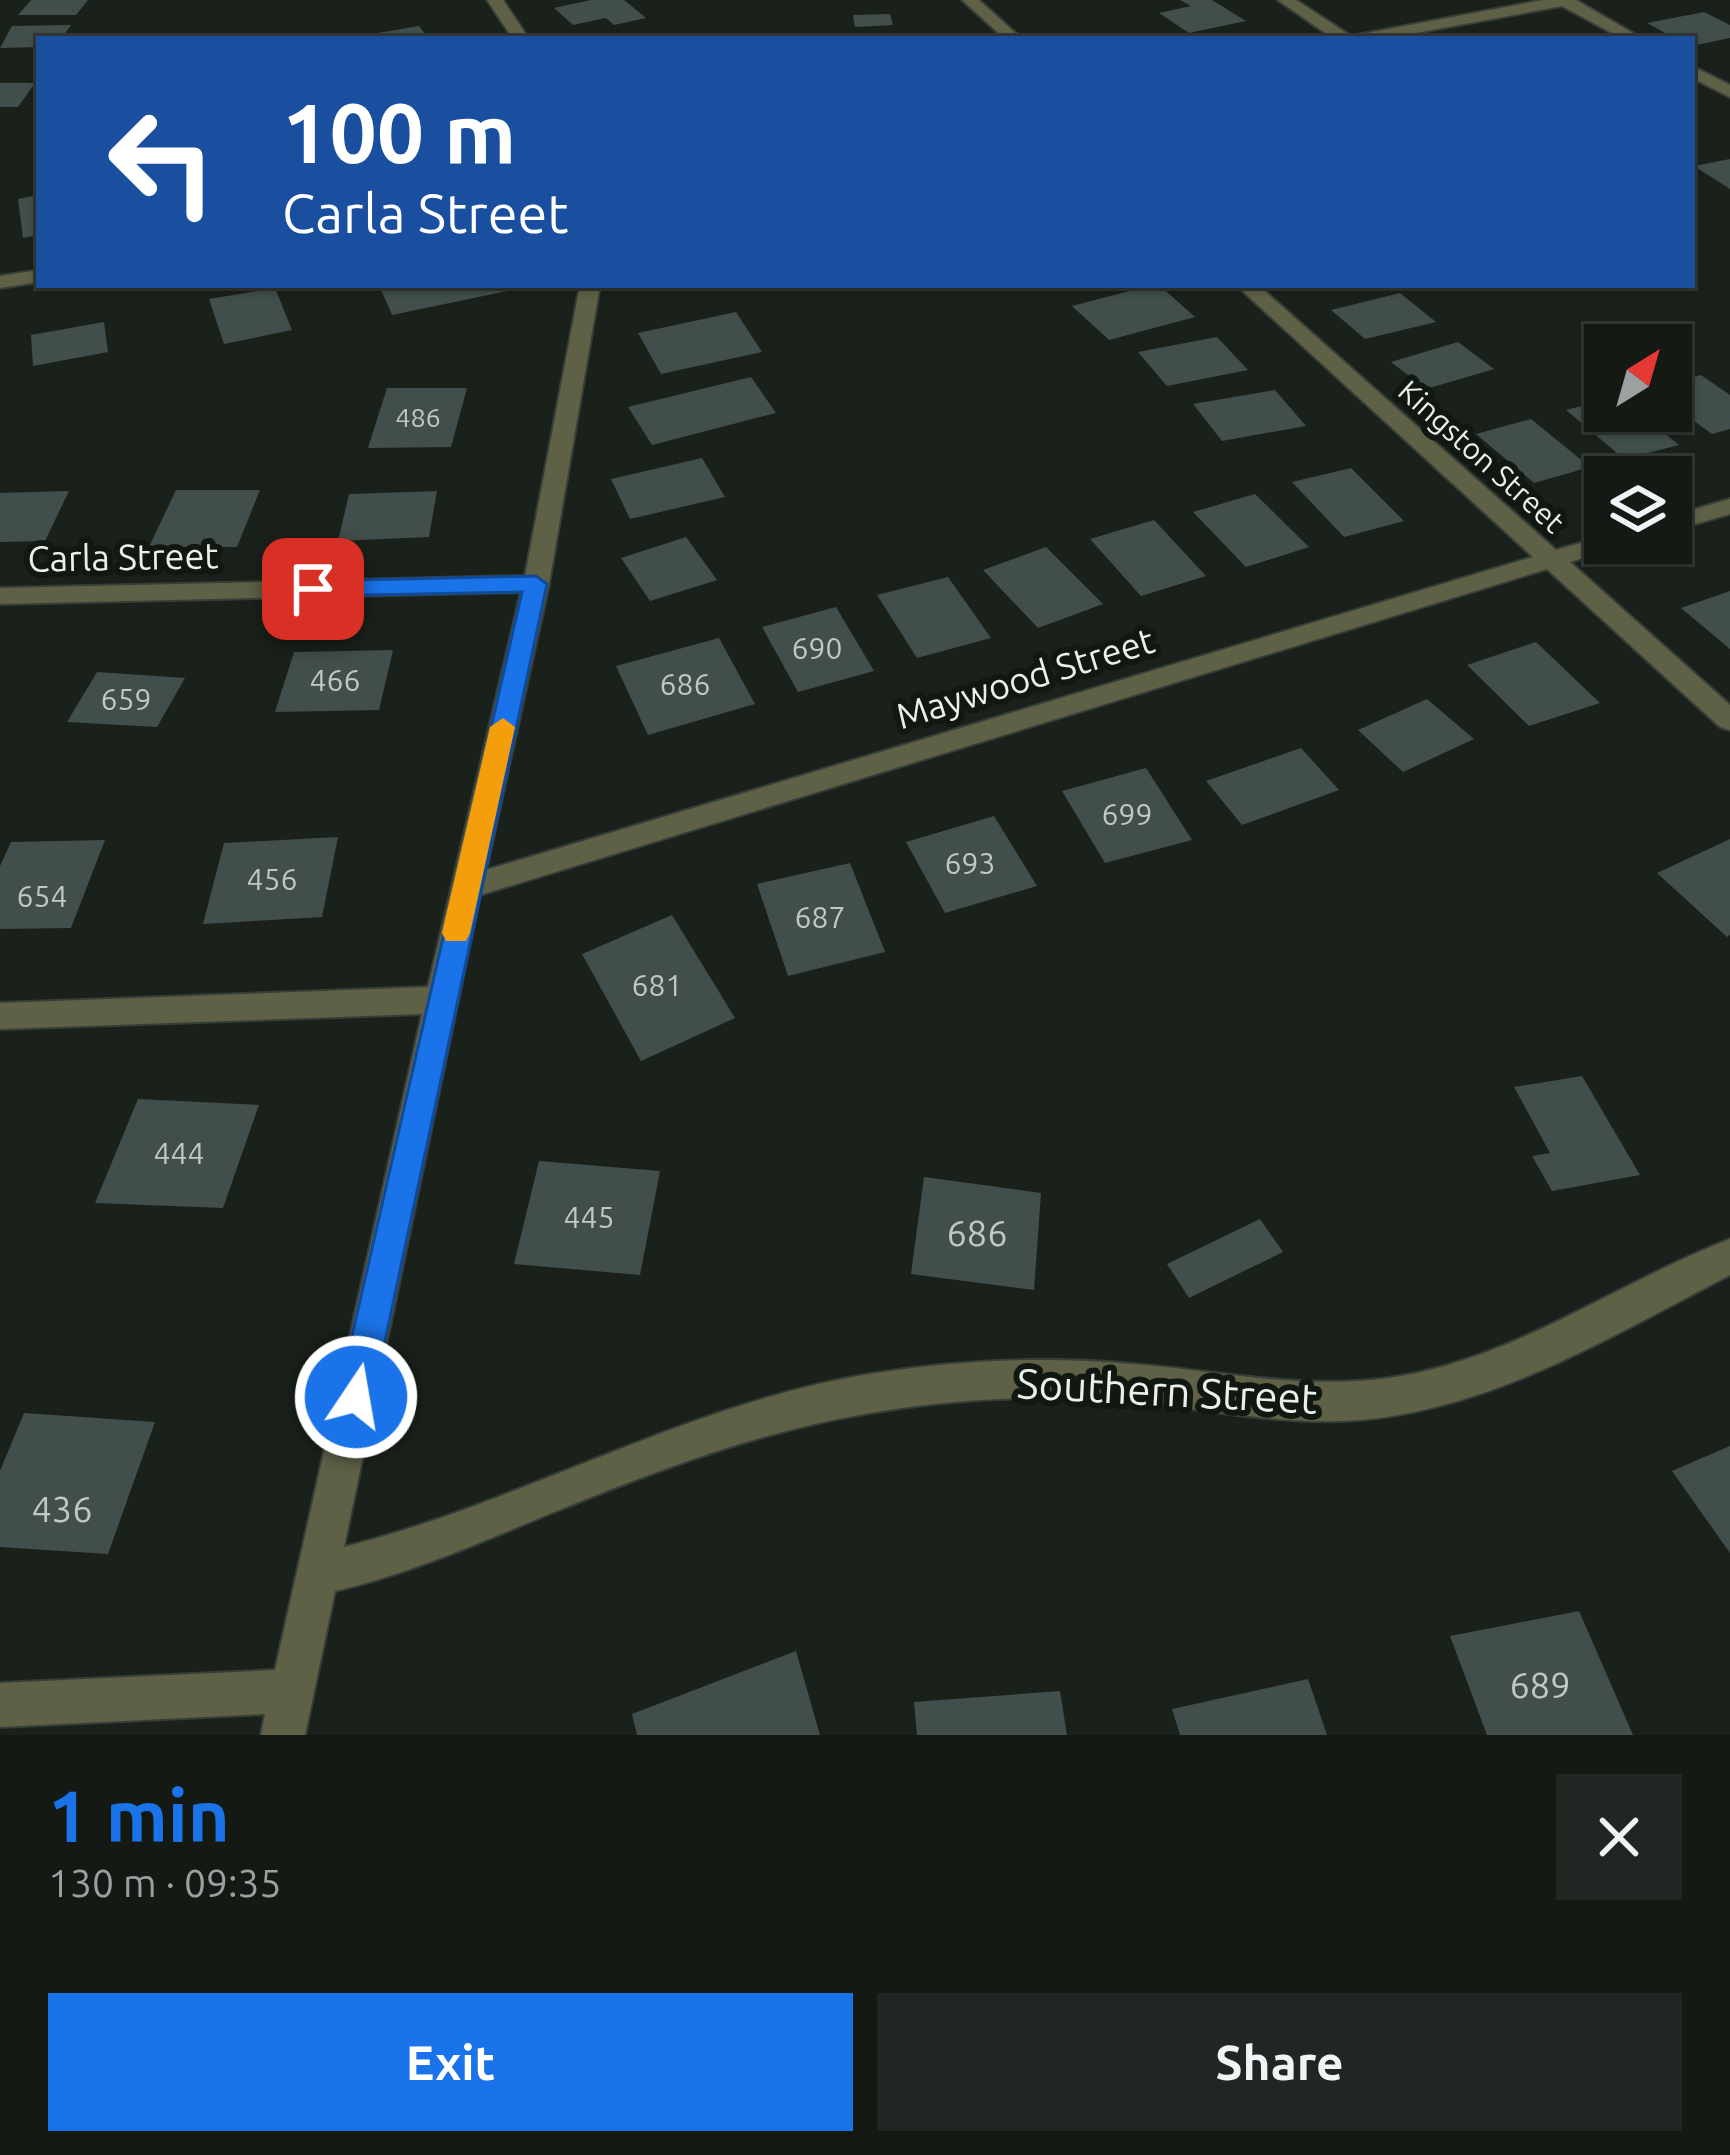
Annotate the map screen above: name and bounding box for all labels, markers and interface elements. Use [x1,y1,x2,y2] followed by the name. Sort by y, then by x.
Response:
[84,84,240,240] icon: left
[282,85,516,179] text: 100 m
[282,183,569,243] text: Carla Street
[1584,324,1692,432] north arrow
[1584,324,1692,564] map controls
[1392,373,1571,539] street label: Kingston Street
[395,402,441,432] house number: 486
[1584,456,1692,564] button: layers
[27,534,219,579] street label: Carla Street
[262,538,364,640] pin
[280,556,346,622] icon: arrive
[891,619,1159,736] street label: Maywood Street
[792,631,842,665] house number: 690
[310,663,360,697] house number: 466
[660,667,710,701] house number: 686
[101,682,151,716] house number: 659
[1102,797,1152,831] house number: 699
[945,846,995,880] house number: 693
[247,862,297,896] house number: 456
[17,879,67,913] house number: 654
[795,900,845,934] house number: 687
[632,968,682,1002] house number: 681
[154,1136,204,1170] house number: 444
[564,1200,614,1234] house number: 445
[947,1212,1007,1253] house number: 686
[293,1334,419,1460] position arrow
[1015,1359,1319,1422] street label: Southern Street
[32,1488,92,1529] house number: 436
[1510,1664,1570,1705] house number: 689
[1556,1774,1682,1900] button: close
[48,1775,230,1856] text: 1 min
[48,1861,282,1904] text: 130 m · 09:35
[48,1993,853,2131] button: Exit
[877,1993,1682,2131] button: Share

